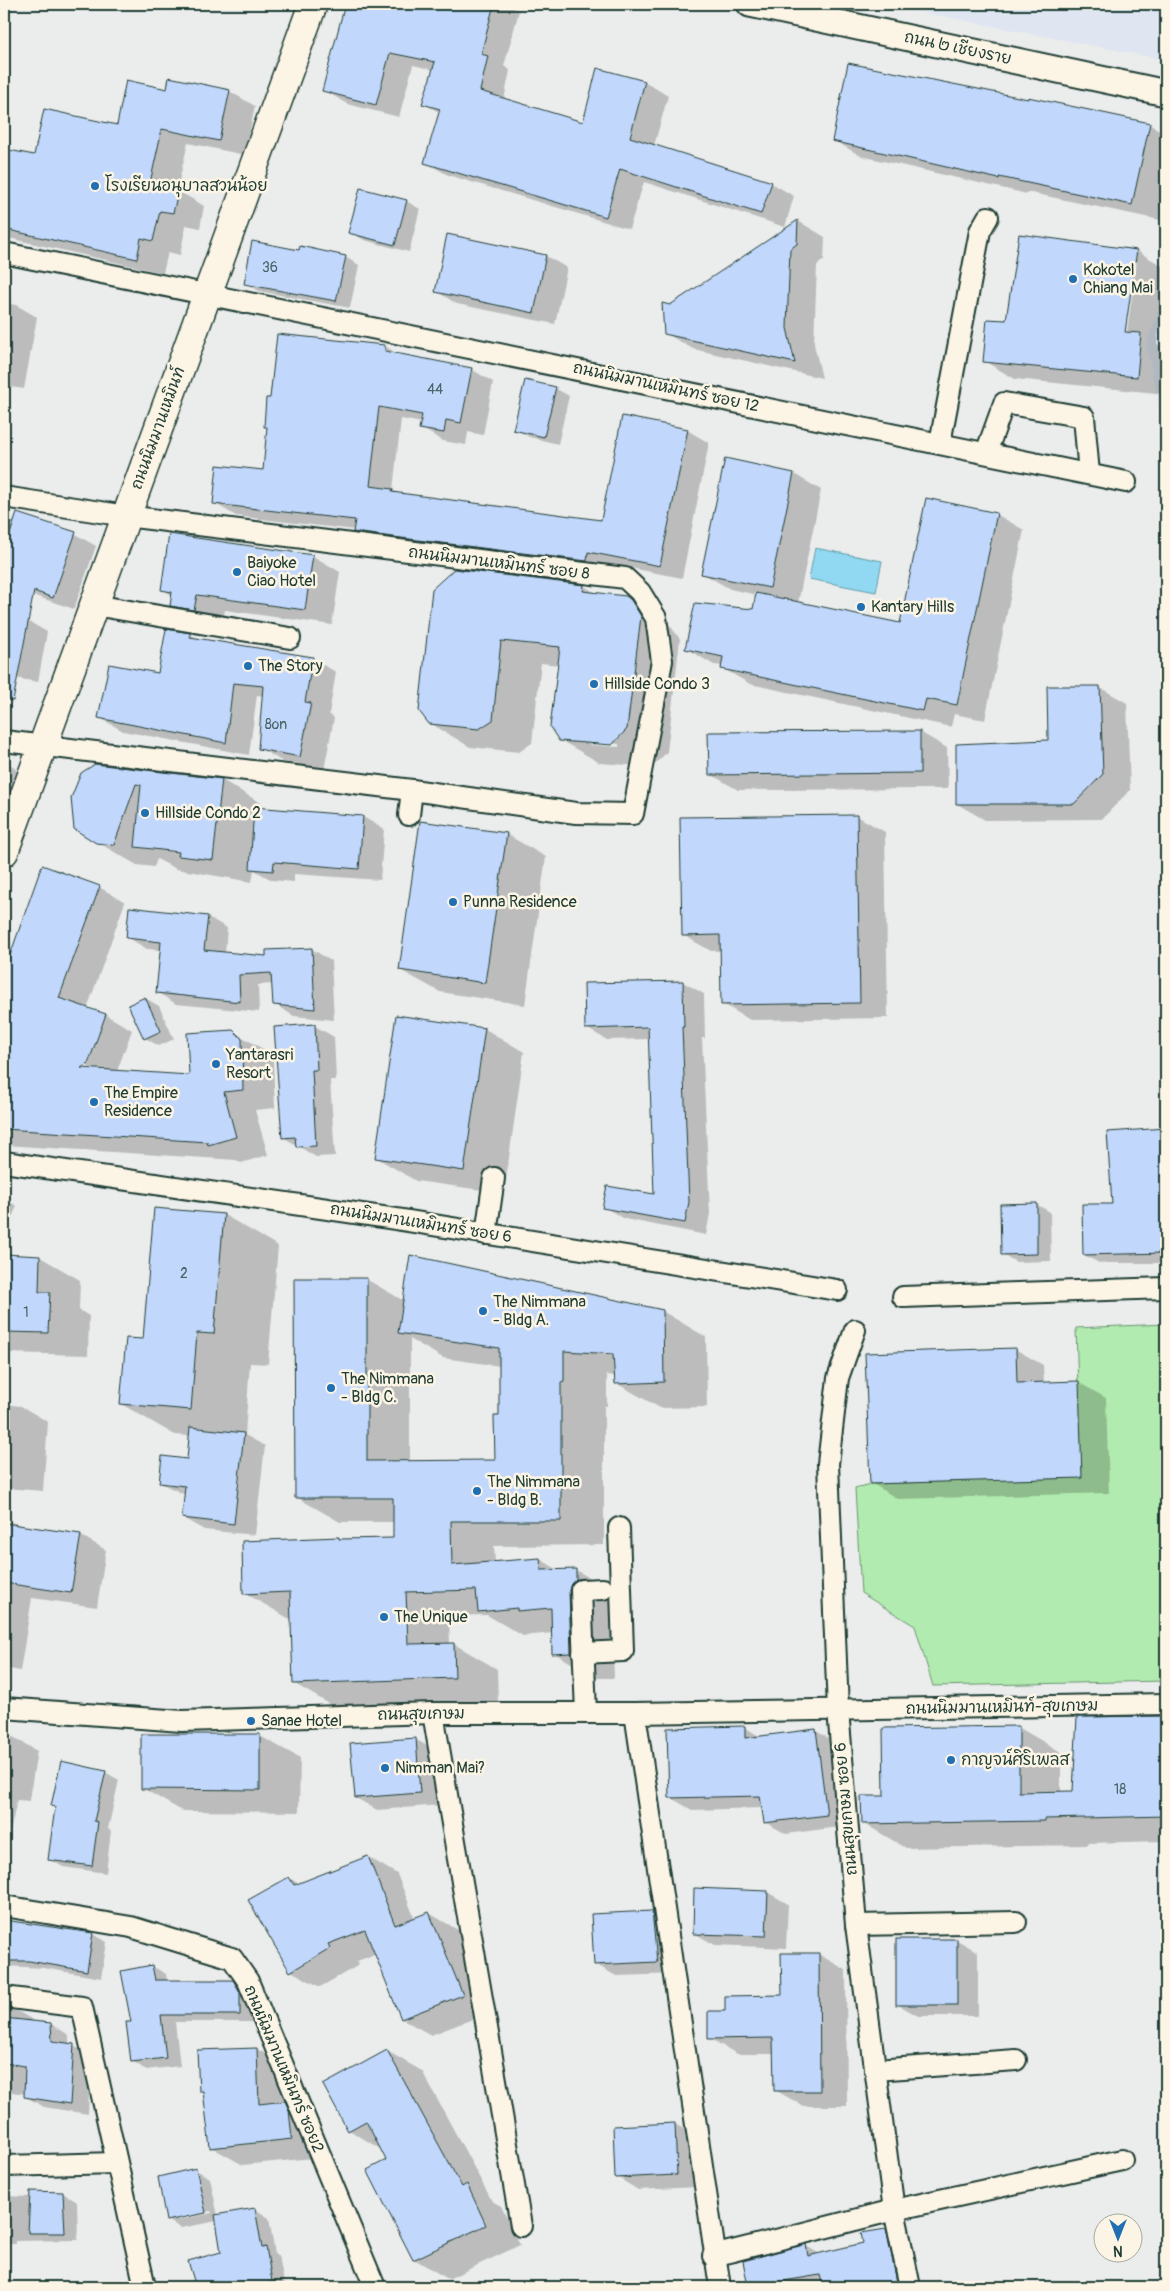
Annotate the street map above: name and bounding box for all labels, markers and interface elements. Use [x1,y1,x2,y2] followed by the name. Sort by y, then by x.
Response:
[902,26,1014,69] street label: ถนน ๒ เชียงราย
[105,174,268,198] place label: โรงเรียนอนุบาลสวนน้อย
[89,180,101,192] marker: โรงเรียนอนุบาลสวนน้อย
[262,259,278,276] house number: 36
[1083,260,1153,298] place label: Kokotel Chiang Mai
[1067,273,1079,285] marker: Kokotel Chiang Mai
[571,356,761,417] street label: ถนนนิมมานเหมินทร์ ซอย 12
[125,363,190,492] street label: ถนนนิมมานเหมินท์
[427,381,443,398] house number: 44
[407,540,591,584] street label: ถนนนิมมานเหมินทร์ ซอย 8
[247,553,316,591] place label: Baiyoke Ciao Hotel
[231,566,243,578] marker: Baiyoke Ciao Hotel
[871,597,954,617] place label: Kantary Hills
[855,601,867,613] marker: Kantary Hills
[258,656,323,676] place label: The Story
[242,660,254,672] marker: The Story
[604,674,710,694] place label: Hillside Condo 3
[588,678,600,690] marker: Hillside Condo 3
[265,716,287,733] house number: 8on
[155,803,261,823] place label: Hillside Condo 2
[139,807,151,819] marker: Hillside Condo 2
[463,892,577,912] place label: Punna Residence
[447,896,459,908] marker: Punna Residence
[225,1045,293,1083] place label: Yantarasri Resort
[210,1058,222,1070] marker: Yantarasri Resort
[104,1083,178,1121] place label: The Empire Residence
[88,1096,100,1108] marker: The Empire Residence
[329,1197,514,1247] street label: ถนนนิมมานเหมินทร์ ซอย 6
[180,1265,188,1282] house number: 2
[493,1292,586,1330] place label: The Nimmana - Bldg A.
[23,1304,29,1321] house number: 1
[477,1305,489,1317] marker: The Nimmana - Bldg A.
[341,1369,434,1407] place label: The Nimmana - Bldg C.
[325,1382,337,1394] marker: The Nimmana - Bldg C.
[487,1472,580,1510] place label: The Nimmana - Bldg B.
[471,1485,483,1497] marker: The Nimmana - Bldg B.
[394,1607,468,1627] place label: The Unique
[378,1611,390,1623] marker: The Unique
[905,1693,1099,1721] street label: ถนนนิมมานเหมินท์-สุขเกษม
[377,1703,465,1727] street label: ถนนสุขเกษม
[261,1711,342,1731] place label: Sanae Hotel
[245,1715,257,1727] marker: Sanae Hotel
[830,1741,864,1876] street label: ถนนสุขเกษม ซอย 6
[961,1748,1070,1770] place label: กาญจน์ศิริเพลส
[945,1754,957,1766] marker: กาญจน์ศิริเพลส
[395,1758,485,1778] place label: Nimman Mai?
[379,1762,391,1774] marker: Nimman Mai?
[1114,1781,1126,1798] house number: 18
[240,1981,330,2156] street label: ถนนนิมมานเหมินทร์ ซอย2
[1092,2214,1142,2264] north arrow
[1113,2242,1123,2259] text: N

